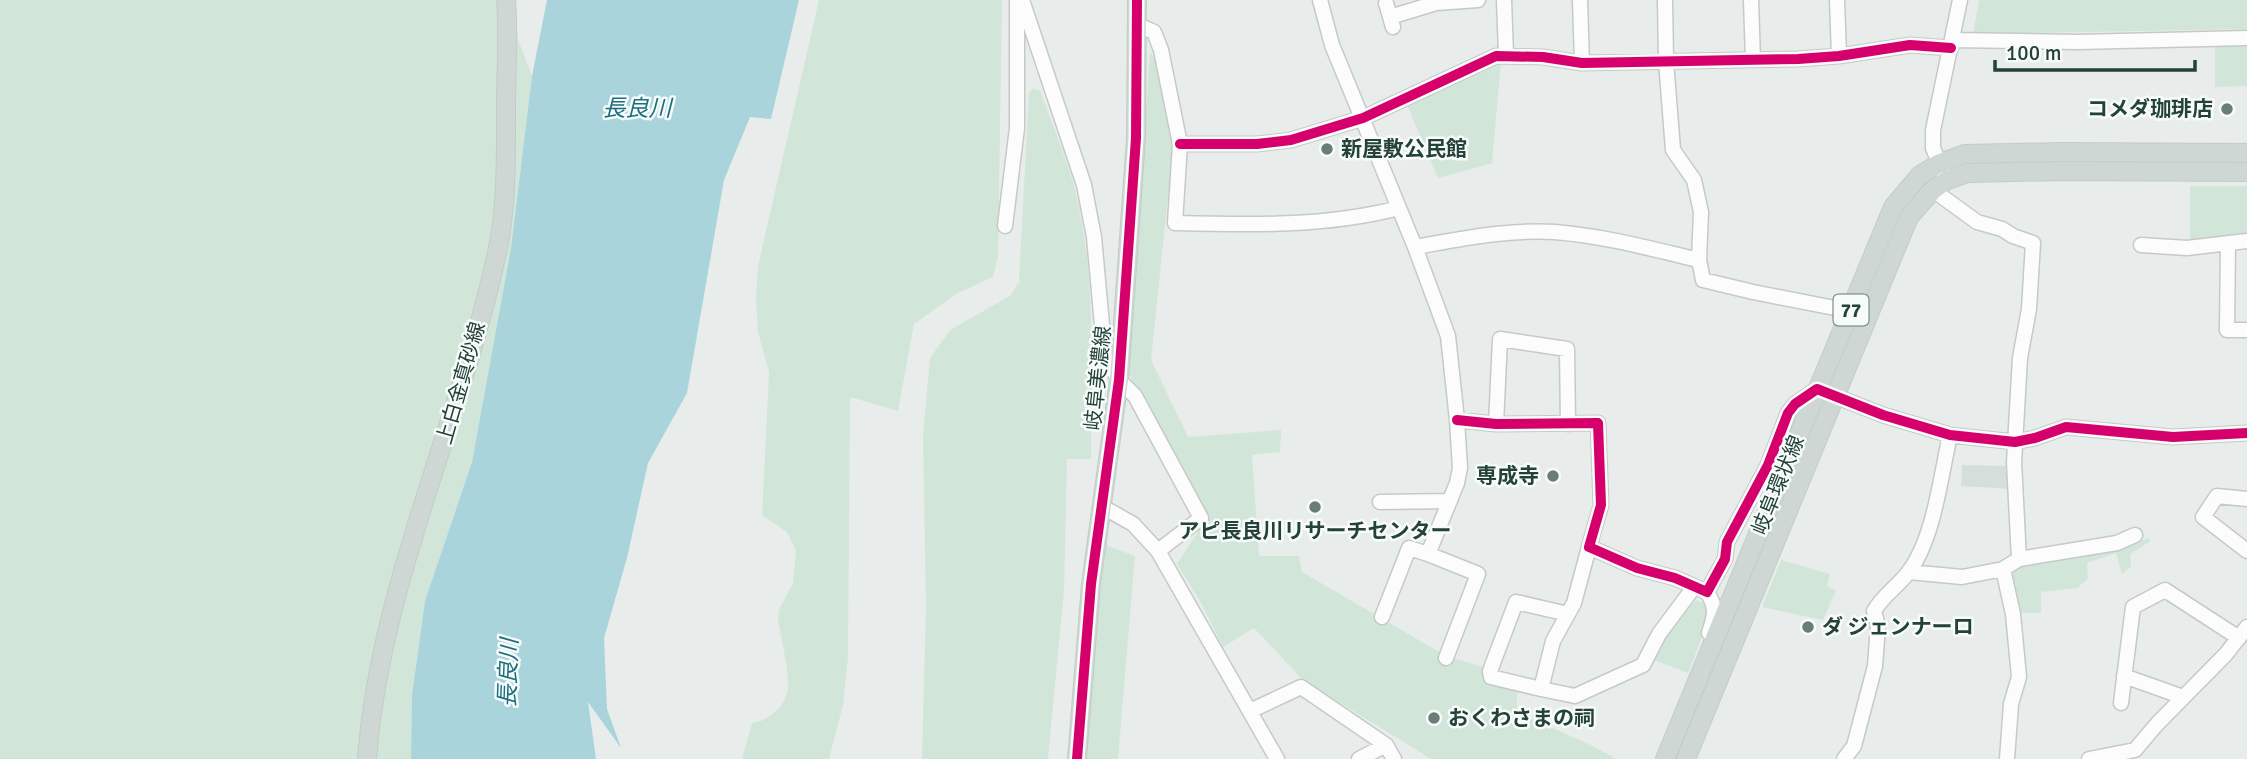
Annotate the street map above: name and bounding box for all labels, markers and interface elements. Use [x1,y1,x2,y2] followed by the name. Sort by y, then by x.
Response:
[1995,28,2194,72] scale bar
[2006,40,2061,66] text: 100 m
[603,94,675,123] water label: 長良川
[2087,96,2213,122] place label: コメダ珈琲店
[2219,101,2235,117] marker: コメダ珈琲店
[1341,136,1467,162] place label: 新屋敷公民館
[1319,141,1335,157] marker: 新屋敷公民館
[1834,294,1868,326] road number: 77
[431,319,491,447] street label: 上白金真砂線
[1080,324,1116,432] street label: 岐阜美濃線
[1746,431,1810,539] street label: 岐阜環状線
[1476,463,1539,489] place label: 専成寺
[1545,468,1561,484] marker: 専成寺
[1307,499,1323,515] marker: アピ長良川リサーチセンター
[1179,518,1452,544] place label: アピ長良川リサーチセンター
[1822,614,1974,640] place label: ダ ジェンナーロ
[1800,619,1816,635] marker: ダ ジェンナーロ
[493,635,524,708] water label: 長良川
[1448,705,1595,731] place label: おくわさまの祠
[1426,710,1442,726] marker: おくわさまの祠

